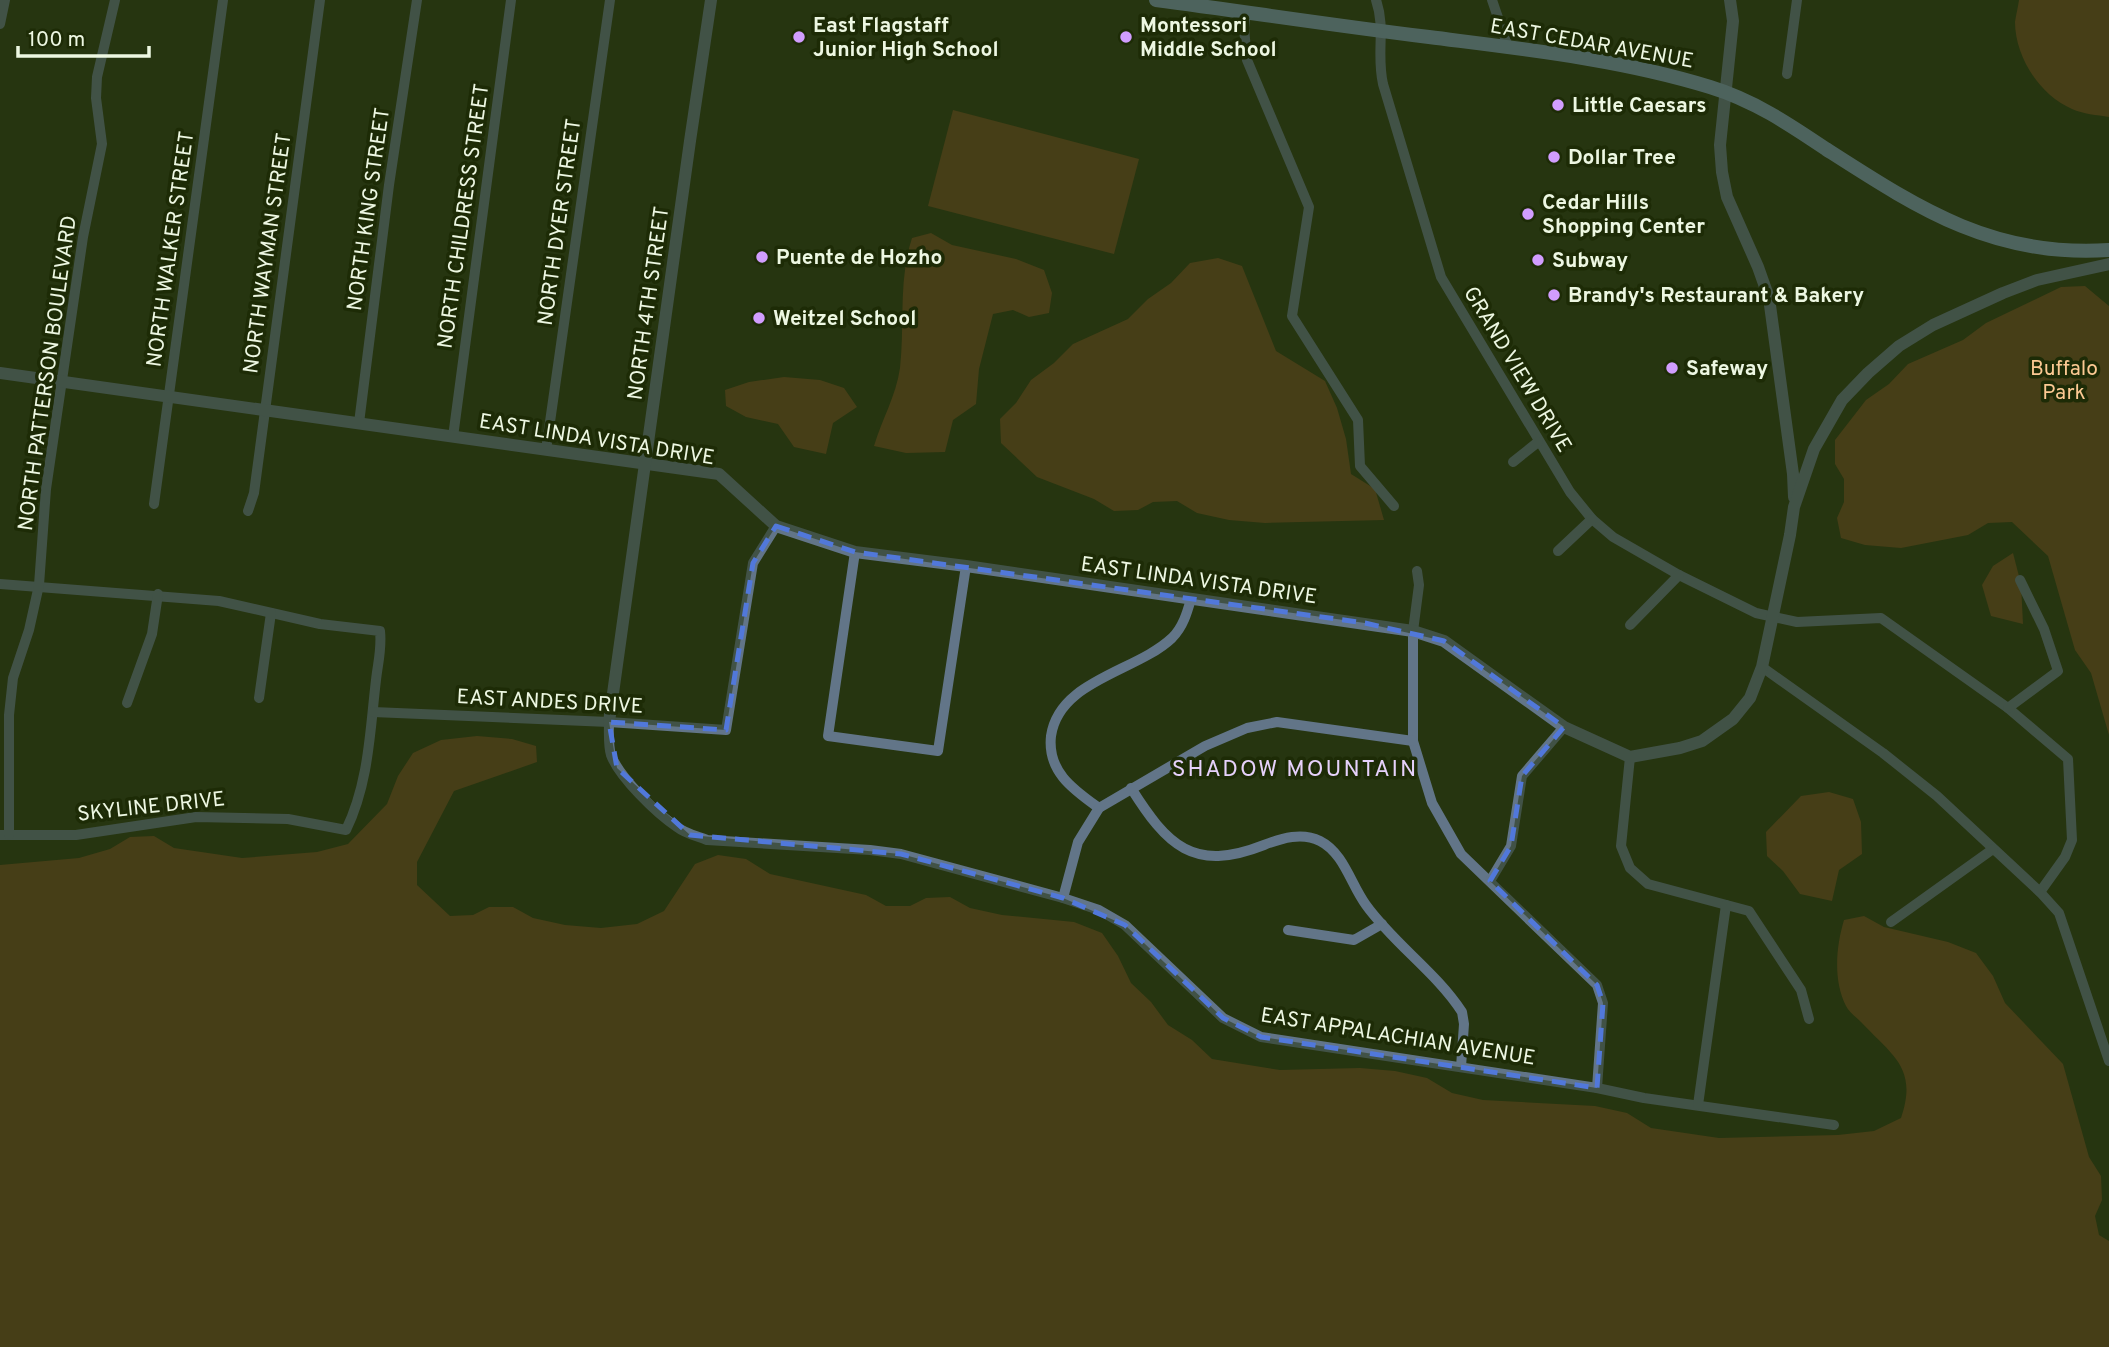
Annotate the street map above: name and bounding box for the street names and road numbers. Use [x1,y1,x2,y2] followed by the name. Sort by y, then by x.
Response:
[1488,13,1696,76] street label: EAST CEDAR AVENUE
[433,82,496,350] street label: NORTH CHILDRESS STREET
[342,106,397,313] street label: NORTH KING STREET
[533,117,588,327] street label: NORTH DYER STREET
[142,130,201,369] street label: NORTH WALKER STREET
[238,131,299,375] street label: NORTH WAYMAN STREET
[623,205,676,402] street label: NORTH 4TH STREET
[13,214,84,533] street label: NORTH PATTERSON BOULEVARD
[1456,282,1577,458] street label: GRAND VIEW DRIVE
[477,409,717,472] street label: EAST LINDA VISTA DRIVE
[1079,552,1319,611] street label: EAST LINDA VISTA DRIVE
[456,684,644,721] street label: EAST ANDES DRIVE
[76,786,226,829] street label: SKYLINE DRIVE
[1258,1002,1537,1073] street label: EAST APPALACHIAN AVENUE

